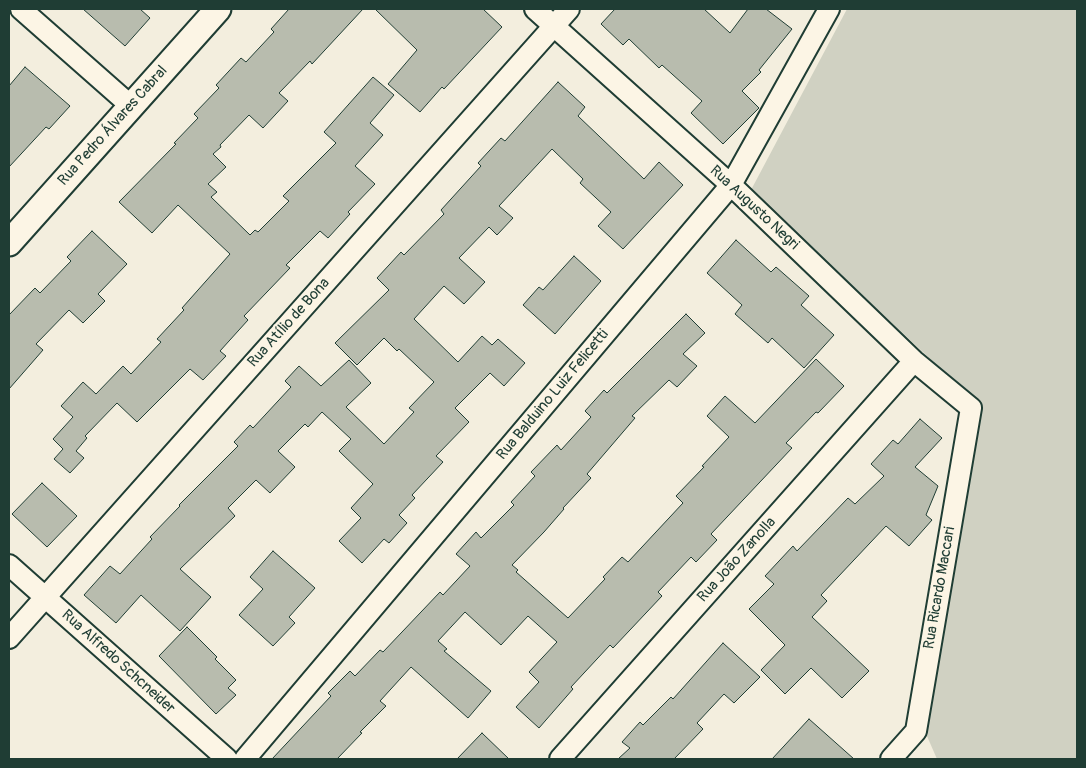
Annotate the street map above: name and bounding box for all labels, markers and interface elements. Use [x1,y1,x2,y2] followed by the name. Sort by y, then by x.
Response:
[54,62,172,190] street label: Rua Pedro Álvares Cabral
[706,162,802,254] street label: Rua Augusto Negri
[244,275,334,371] street label: Rua Atílio de Bona
[493,326,613,464] street label: Rua Balduino Luiz Felicetti
[694,514,780,606] street label: Rua João Zanolla
[920,525,960,651] street label: Rua Ricardo Maccari
[58,606,178,718] street label: Rua Alfredo Schcneider

